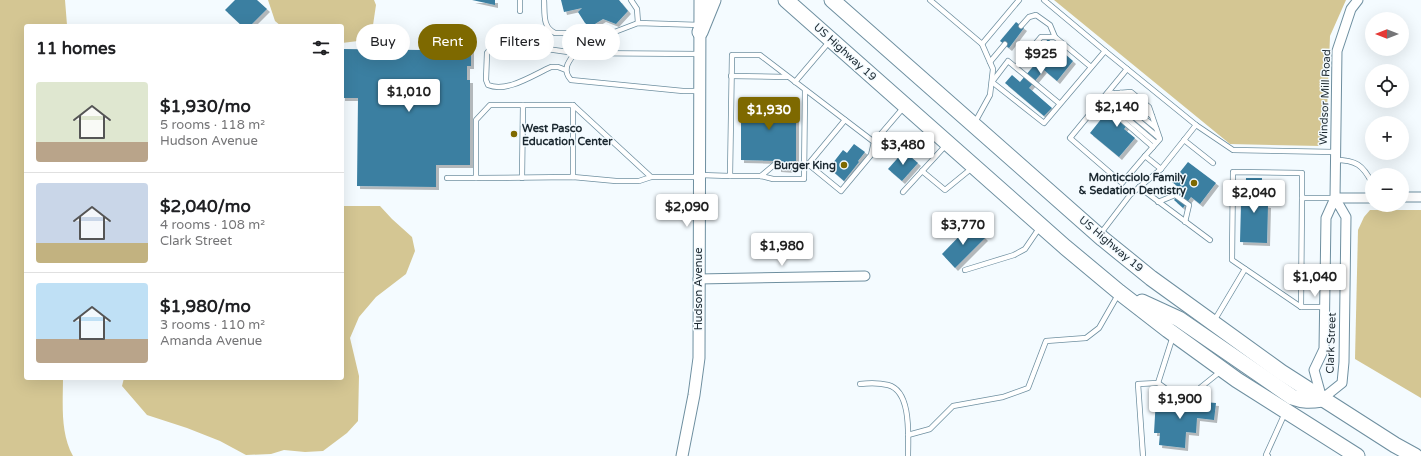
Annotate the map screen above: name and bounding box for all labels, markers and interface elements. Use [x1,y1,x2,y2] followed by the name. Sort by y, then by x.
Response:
[1365,12,1409,56] north arrow
[1365,12,1409,212] map controls
[811,20,879,84] street label: US Highway 19
[356,24,410,60] chip: Buy
[418,24,477,60] chip: Rent
[485,24,554,60] chip: Filters
[562,24,620,60] chip: New
[310,37,332,59] icon: filters
[36,38,116,59] text: 11 homes
[1017,41,1065,75] pin: $925
[1025,46,1057,62] text: $925
[1317,49,1333,145] street label: Windsor Mill Road
[1365,64,1409,108] button: locate
[376,79,442,113] pin: $1,010
[387,84,431,100] text: $1,010
[1084,94,1150,128] pin: $2,140
[160,96,251,117] text: $1,930/mo
[736,97,802,131] pin: $1,930
[68,98,116,146] icon: home
[1095,99,1139,115] text: $2,140
[747,102,791,118] text: $1,930
[1365,116,1409,160] button: +
[160,117,265,133] text: 5 rooms · 118 m²
[522,122,613,148] place label: West Pasco Education Center
[509,129,519,139] marker: West Pasco Education Center
[870,132,936,166] pin: $3,480
[160,133,258,149] text: Hudson Avenue
[881,137,925,153] text: $3,480
[774,159,836,173] place label: Burger King
[839,160,849,170] marker: Burger King
[1365,168,1409,212] button: −
[1079,171,1186,198] place label: Monticciolo Family & Sedation Dentistry
[1189,178,1199,188] marker: Monticciolo Family & Sedation Dentistry
[1221,180,1287,214] pin: $2,040
[1232,185,1276,201] text: $2,040
[654,194,720,228] pin: $2,090
[160,196,251,217] text: $2,040/mo
[68,199,116,247] icon: home
[665,199,709,215] text: $2,090
[930,212,996,246] pin: $3,770
[1076,213,1146,275] street label: US Highway 19
[160,217,265,233] text: 4 rooms · 108 m²
[941,217,985,233] text: $3,770
[160,233,232,249] text: Clark Street
[749,233,815,267] pin: $1,980
[760,238,804,254] text: $1,980
[692,248,705,330] street label: Hudson Avenue
[1282,264,1348,298] pin: $1,040
[1293,269,1337,285] text: $1,040
[160,296,251,317] text: $1,980/mo
[68,299,116,347] icon: home
[1323,312,1339,374] street label: Clark Street
[160,317,265,333] text: 3 rooms · 110 m²
[160,333,262,349] text: Amanda Avenue
[1147,386,1213,420] pin: $1,900
[1158,391,1202,407] text: $1,900

